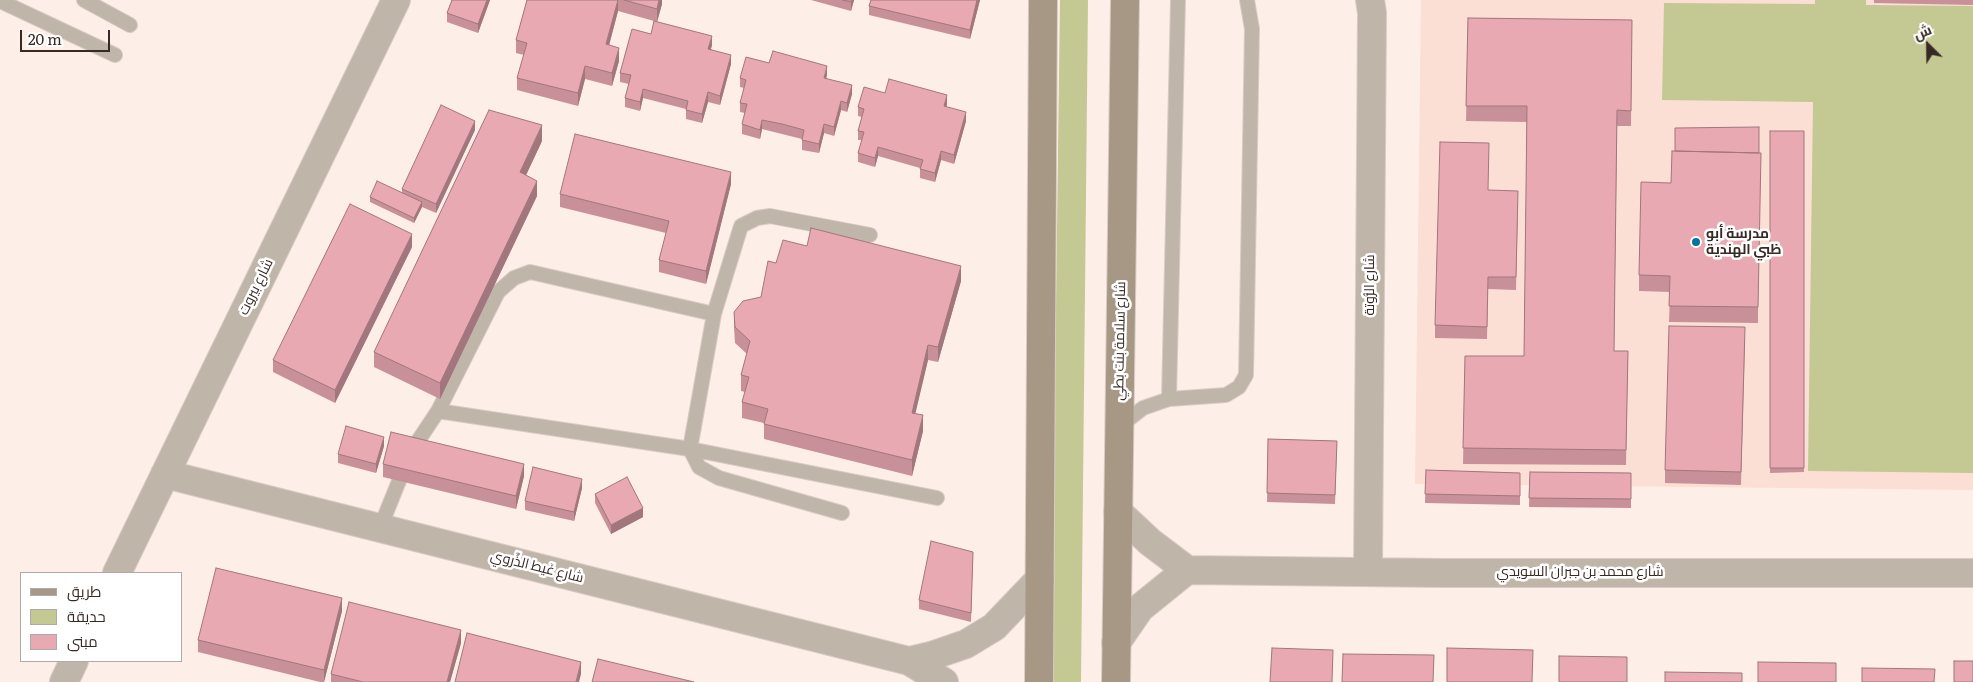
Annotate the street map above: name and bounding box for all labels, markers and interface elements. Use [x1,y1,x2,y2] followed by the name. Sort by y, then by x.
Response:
[1910,18,1934,44] text: ش
[22,20,112,52] scale bar
[1903,20,1953,70] north arrow
[28,27,62,50] text: 20 m
[1706,226,1782,258] place label: مدرسة أبو ظبي الهندية
[1690,236,1702,248] marker: مدرسة أبو ظبي الهندية
[1362,254,1378,316] street label: شارع الرُّوتة
[235,256,277,318] street label: شارع بيروت
[1111,281,1129,401] street label: شارع سلامة بنت بطي
[489,547,585,587] street label: شارع غَيط الذِّروي
[1497,564,1663,580] street label: شارع محمد بن جبران السويدي
[20,572,182,662] legend
[67,579,101,602] text: طريق
[67,604,106,627] text: حديقة
[67,629,98,652] text: مبنى

